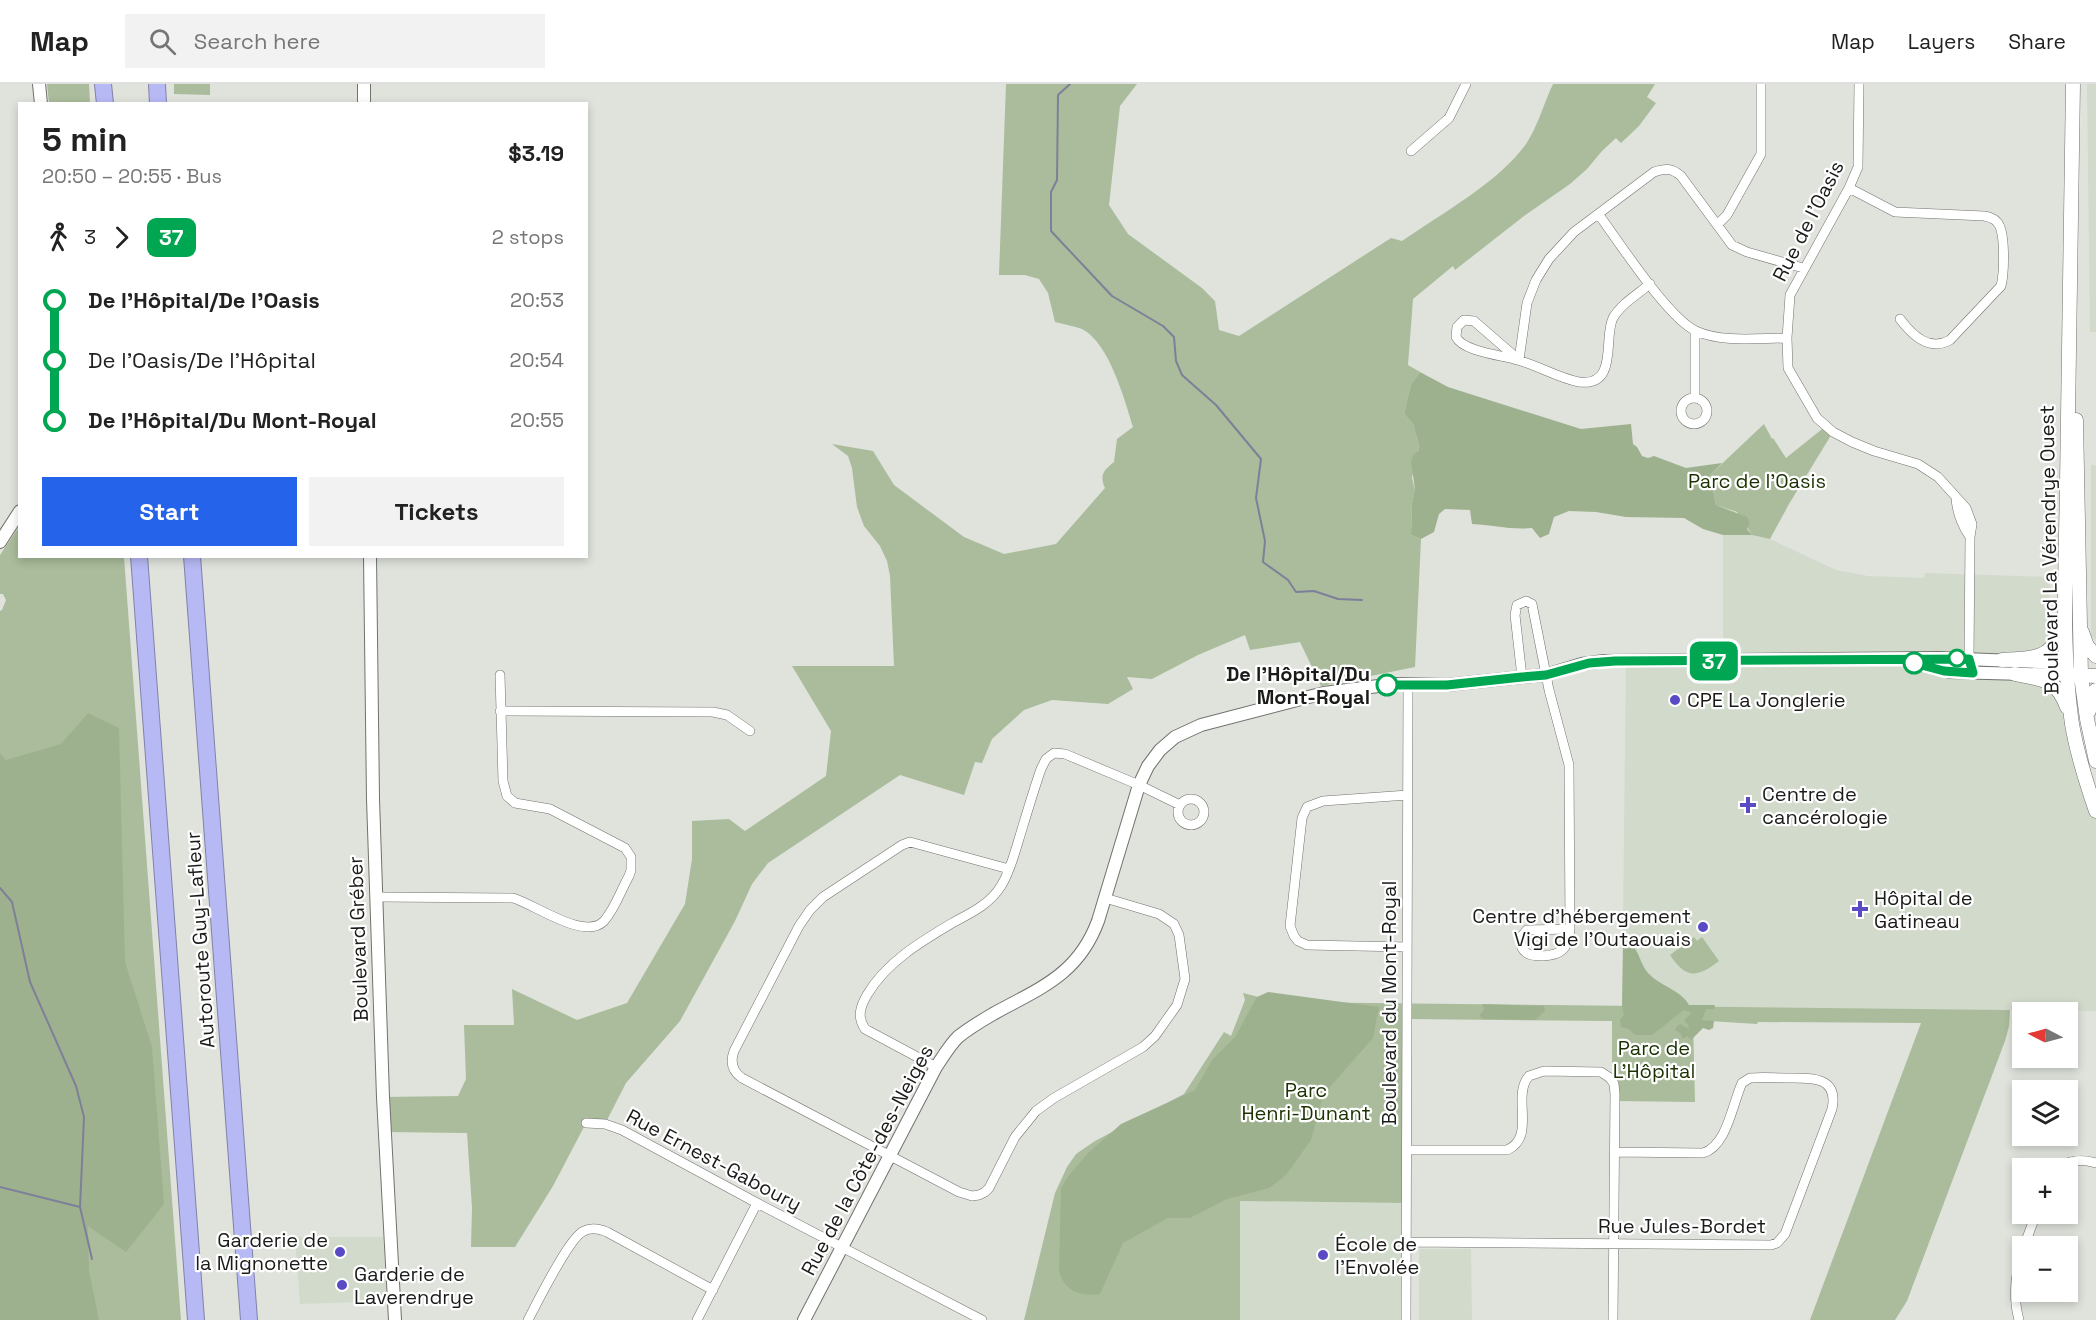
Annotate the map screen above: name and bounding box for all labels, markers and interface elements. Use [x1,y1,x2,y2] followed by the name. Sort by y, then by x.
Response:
[125,14,545,68] search box
[30,23,89,59] text: Map
[146,25,179,58] icon: search
[194,27,321,55] text: Search here
[1831,28,1875,55] text: Map
[1908,28,1975,55] text: Layers
[2008,28,2066,55] text: Share
[42,119,127,161] text: 5 min
[508,139,564,167] text: $3.19
[1766,156,1850,286] street label: Rue de l'Oasis
[42,163,222,189] text: 20:50 – 20:55 · Bus
[42,221,75,254] icon: walk
[105,221,138,254] icon: forward
[84,224,96,250] text: 3
[159,224,184,251] text: 37
[492,224,564,250] text: 2 stops
[88,286,320,314] text: De l'Hôpital/De l'Oasis
[510,287,564,313] text: 20:53
[88,346,316,374] text: De l'Oasis/De l'Hôpital
[510,347,564,373] text: 20:54
[2033,405,2065,695] street label: Boulevard La Vérendrye Ouest
[88,406,377,434] text: De l'Hôpital/Du Mont-Royal
[510,407,564,433] text: 20:55
[1688,468,1826,494] park label: Parc de l'Oasis
[42,477,297,546] button: Start
[309,477,564,546] button: Tickets
[1687,642,1741,680] line badge: 37
[1702,648,1726,675] text: 37
[1948,649,1966,667] unlabelled marker
[1903,652,1925,674] unlabelled marker
[1226,661,1370,710] place label: De l'Hôpital/Du Mont-Royal
[1376,674,1398,696] marker: De l'Hôpital/Du Mont-Royal
[1687,687,1846,713] place label: CPE La Jonglerie
[1668,693,1682,707] marker: CPE La Jonglerie
[1762,781,1888,830] place label: Centre de cancérologie
[1739,796,1757,814] marker: Centre de cancérologie
[179,831,221,1049] street label: Autoroute Guy-Lafleur
[342,856,374,1022] street label: Boulevard Gréber
[1376,881,1402,1125] street label: Boulevard du Mont-Royal
[1874,885,1973,934] place label: Hôpital de Gatineau
[1851,900,1869,918] marker: Hôpital de Gatineau
[1472,903,1691,952] place label: Centre d’hébergement Vigi de l’Outaouais
[1696,920,1710,934] marker: Centre d’hébergement Vigi de l’Outaouais
[2012,1002,2078,1068] north arrow
[2012,1002,2078,1302] map controls
[1613,1035,1695,1084] park label: Parc de L'Hôpital
[795,1040,939,1280] street label: Rue de la Côte-des-Neiges
[1241,1077,1371,1126] park label: Parc Henri-Dunant
[2012,1080,2078,1146] button: layers
[622,1103,806,1217] street label: Rue Ernest-Gaboury
[2012,1158,2078,1224] button: +
[1598,1213,1766,1239] street label: Rue Jules-Bordet
[195,1227,328,1276] place label: Garderie de la Mignonette
[1335,1231,1419,1280] place label: École de l'Envolée
[2012,1236,2078,1302] button: −
[333,1245,347,1259] marker: Garderie de la Mignonette
[1316,1248,1330,1262] marker: École de l'Envolée
[354,1261,474,1310] place label: Garderie de Laverendrye
[335,1278,349,1292] marker: Garderie de Laverendrye

